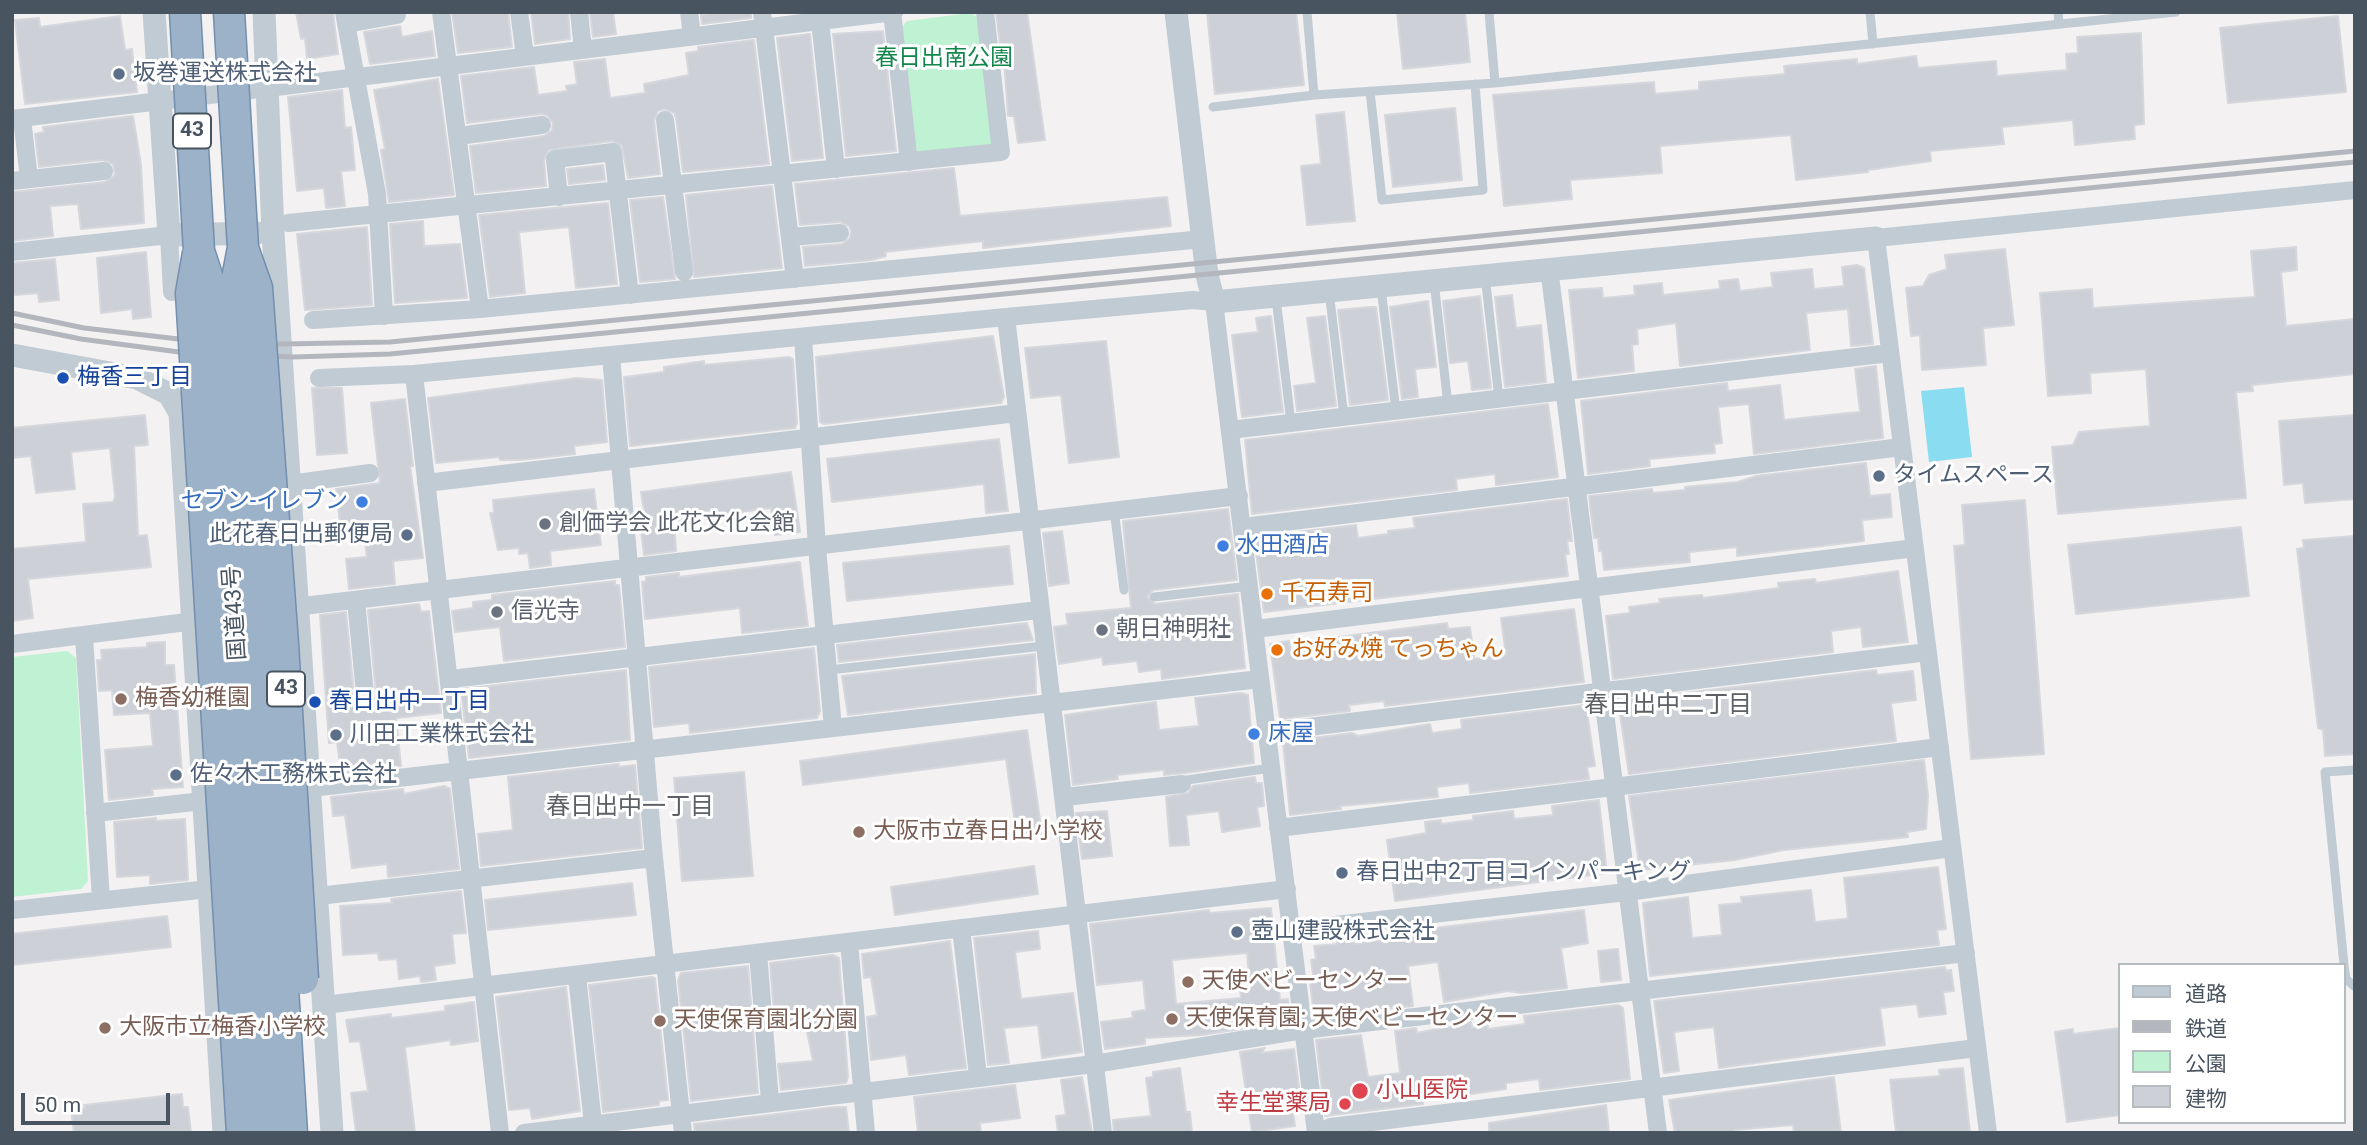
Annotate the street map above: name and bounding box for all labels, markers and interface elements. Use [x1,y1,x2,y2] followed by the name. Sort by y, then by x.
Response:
[875,45,1013,73] park label: 春日出南公園
[133,60,317,88] place label: 坂巻運送株式会社
[111,66,127,82] marker: 坂巻運送株式会社
[173,114,211,148] road number: 43
[77,364,192,392] place label: 梅香三丁目
[55,370,71,386] marker: 梅香三丁目
[1893,462,2054,490] place label: タイムスペース
[1871,468,1887,484] marker: タイムスペース
[181,488,348,516] place label: セブン-イレブン
[354,494,370,510] marker: セブン-イレブン
[559,510,795,538] place label: 創価学会 此花文化会館
[537,516,553,532] marker: 創価学会 此花文化会館
[209,521,393,549] place label: 此花春日出郵便局
[399,527,415,543] marker: 此花春日出郵便局
[1237,532,1329,560] place label: 水田酒店
[1215,538,1231,554] marker: 水田酒店
[219,565,253,661] street label: 国道43号
[1281,580,1373,608] place label: 千石寿司
[1259,586,1275,602] marker: 千石寿司
[511,598,580,626] place label: 信光寺
[489,604,505,620] marker: 信光寺
[1116,616,1231,644] place label: 朝日神明社
[1094,622,1110,638] marker: 朝日神明社
[1291,636,1504,664] place label: お好み焼 てっちゃん
[1269,642,1285,658] marker: お好み焼 てっちゃん
[267,672,305,706] road number: 43
[135,685,250,713] place label: 梅香幼稚園
[329,688,490,716] place label: 春日出中一丁目
[113,691,129,707] marker: 梅香幼稚園
[1584,692,1752,720] district label: 春日出中二丁目
[307,694,323,710] marker: 春日出中一丁目
[1268,720,1314,748] place label: 床屋
[350,721,534,749] place label: 川田工業株式会社
[1246,726,1262,742] marker: 床屋
[328,727,344,743] marker: 川田工業株式会社
[190,761,397,789] place label: 佐々木工務株式会社
[168,767,184,783] marker: 佐々木工務株式会社
[546,794,714,822] district label: 春日出中一丁目
[873,818,1103,846] place label: 大阪市立春日出小学校
[851,824,867,840] marker: 大阪市立春日出小学校
[1356,859,1691,887] place label: 春日出中2丁目コインパーキング
[1334,865,1350,881] marker: 春日出中2丁目コインパーキング
[1251,918,1435,946] place label: 壺山建設株式会社
[1229,924,1245,940] marker: 壺山建設株式会社
[2118,963,2346,1124] legend
[1202,968,1409,996] place label: 天使ベビーセンター
[1180,974,1196,990] marker: 天使ベビーセンター
[2185,982,2227,1006] text: 道路
[1186,1005,1519,1033] place label: 天使保育園; 天使ベビーセンター
[674,1007,858,1035] place label: 天使保育園北分園
[1164,1011,1180,1027] marker: 天使保育園; 天使ベビーセンター
[652,1013,668,1029] marker: 天使保育園北分園
[119,1014,326,1042] place label: 大阪市立梅香小学校
[2185,1017,2227,1041] text: 鉄道
[97,1020,113,1036] marker: 大阪市立梅香小学校
[2185,1052,2227,1076] text: 公園
[1376,1077,1468,1105] place label: 小山医院
[24,1078,173,1122] scale bar
[1350,1081,1370,1101] marker: 小山医院
[2185,1087,2227,1111] text: 建物
[1216,1090,1331,1118] place label: 幸生堂薬局
[34,1093,81,1117] text: 50 m
[1337,1096,1353,1112] marker: 幸生堂薬局

